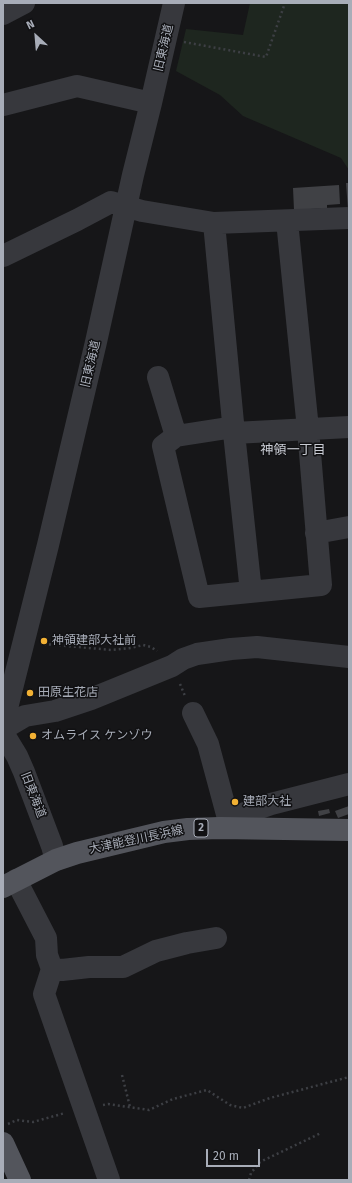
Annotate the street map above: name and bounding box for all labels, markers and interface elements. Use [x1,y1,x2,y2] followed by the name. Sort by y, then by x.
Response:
[16,16,56,56] north arrow
[24,17,37,32] text: N
[152,23,176,73] street label: 旧東海道
[79,339,103,389] street label: 旧東海道
[261,442,325,458] district label: 神領一丁目
[52,634,136,648] place label: 神領建部大社前
[39,636,49,646] marker: 神領建部大社前
[38,686,98,700] place label: 田原生花店
[25,688,35,698] marker: 田原生花店
[41,729,152,743] place label: オムライス ケンゾウ
[28,731,38,741] marker: オムライス ケンゾウ
[18,770,48,820] street label: 旧東海道
[243,795,291,809] place label: 建部大社
[230,797,240,807] marker: 建部大社
[194,819,208,837] road number: 2
[88,823,184,857] street label: 大津能登川長浜線
[208,1141,262,1167] scale bar
[213,1149,239,1163] text: 20 m

